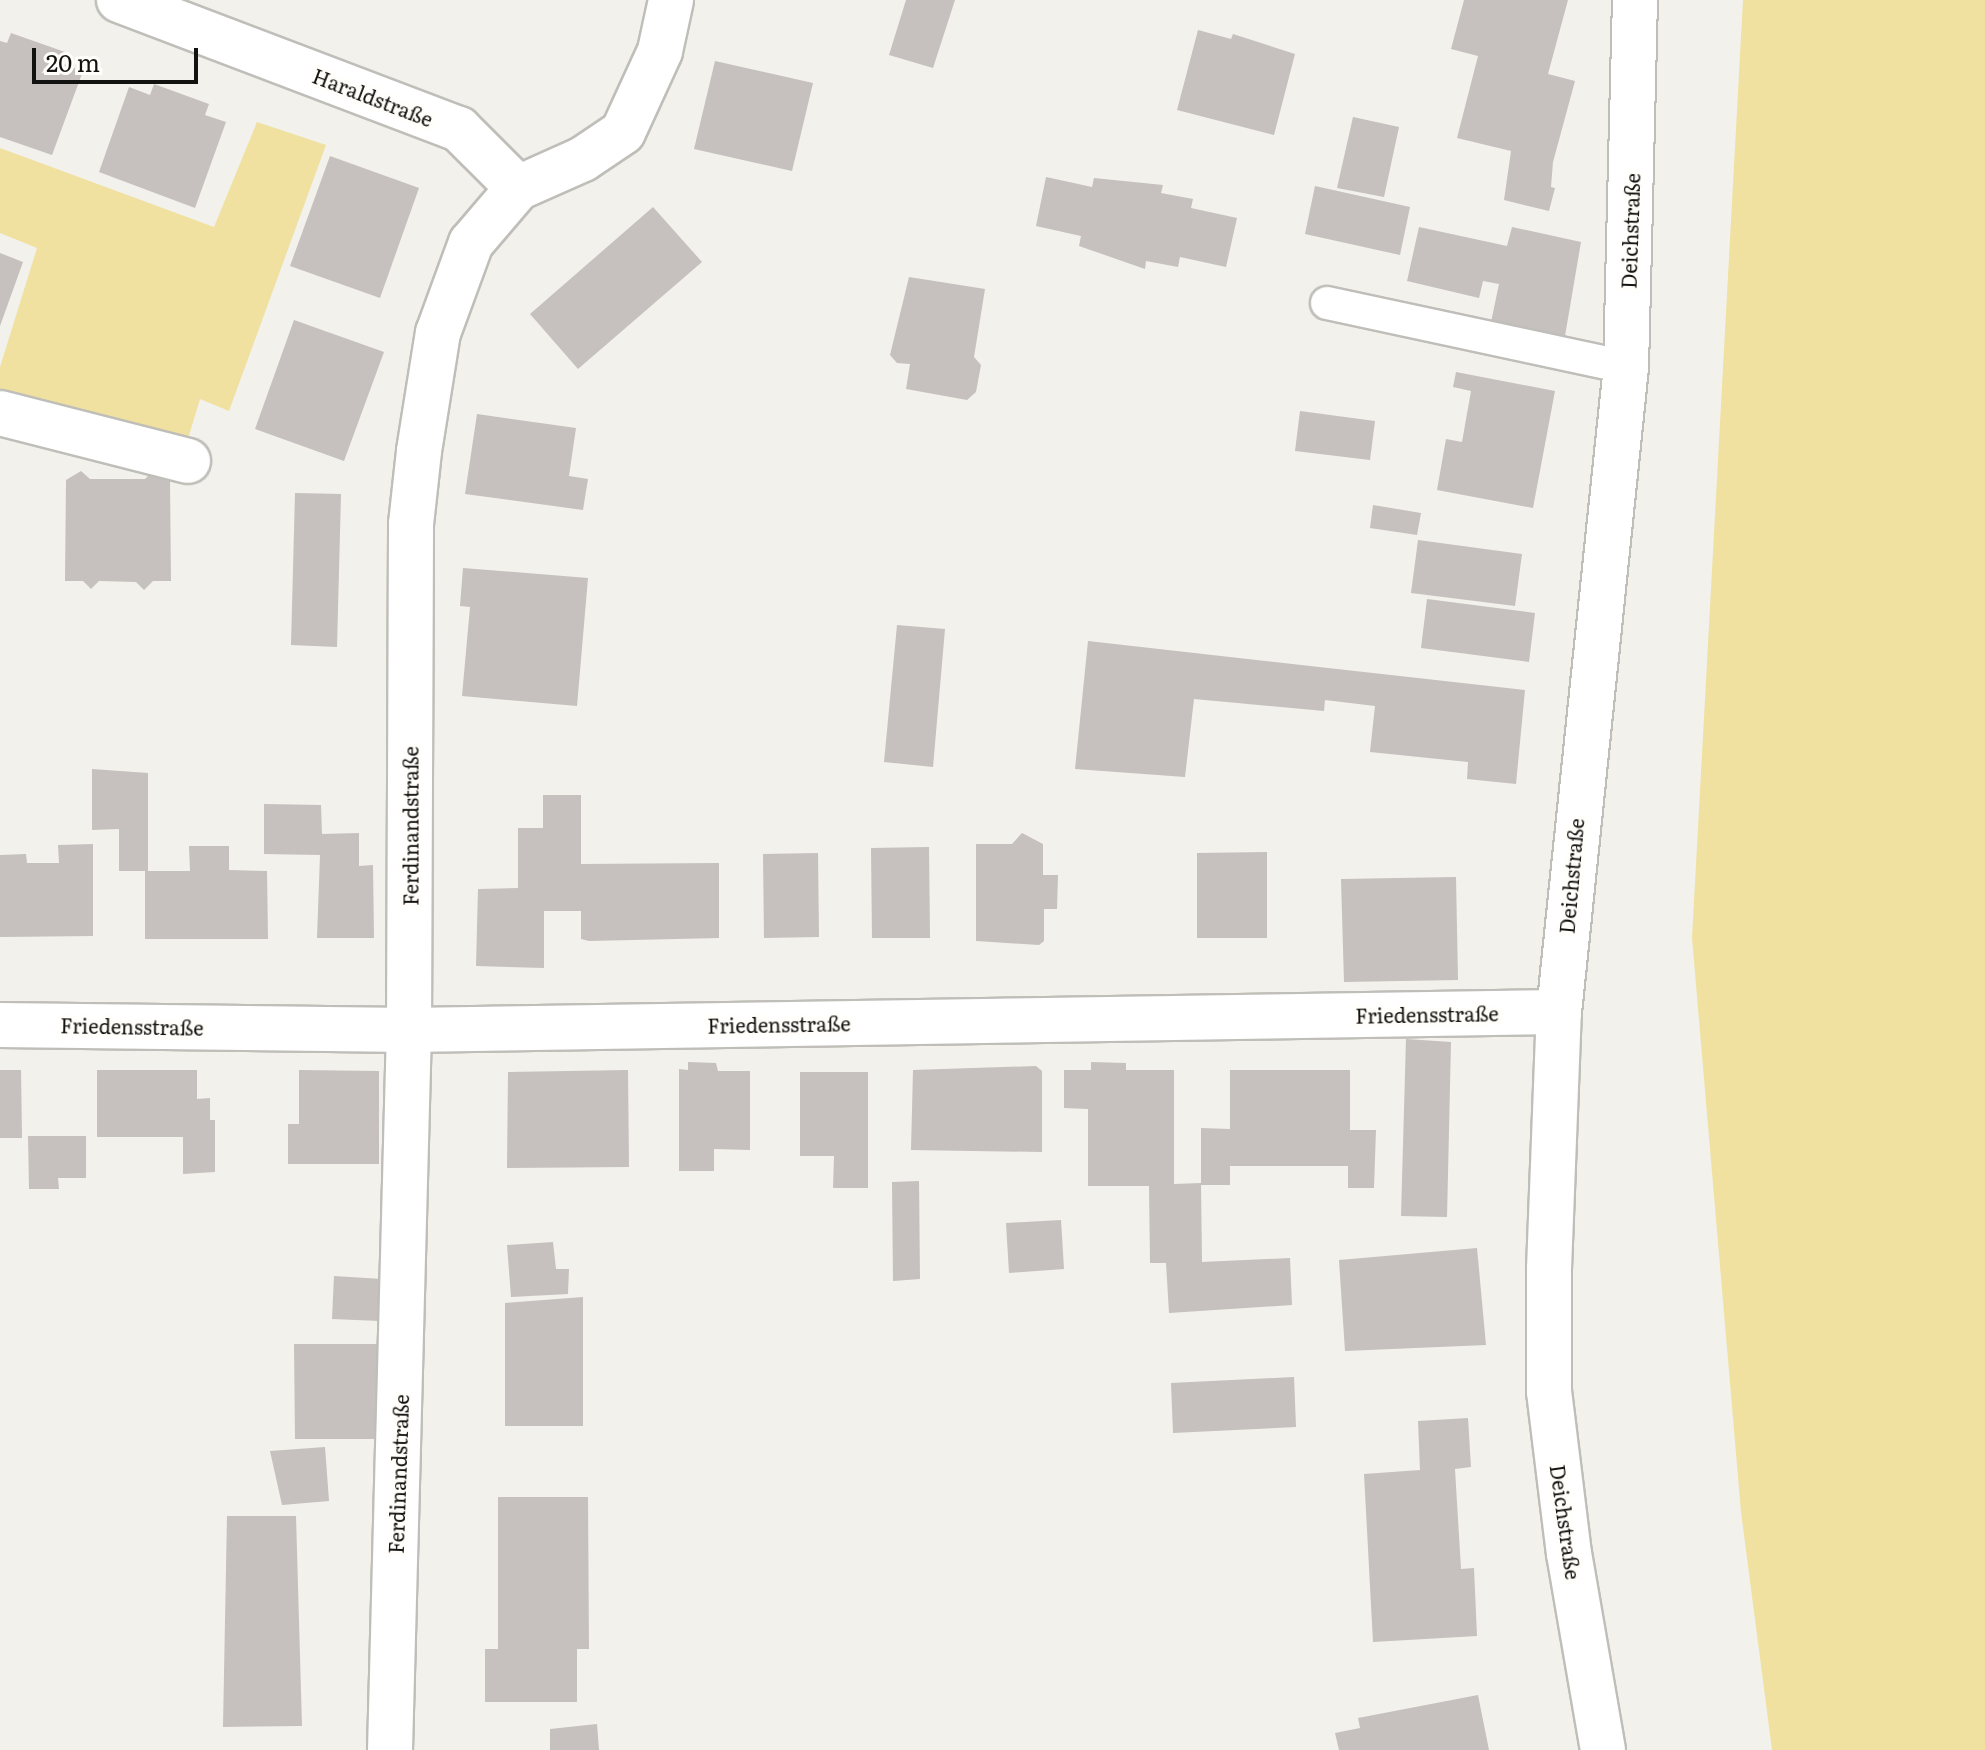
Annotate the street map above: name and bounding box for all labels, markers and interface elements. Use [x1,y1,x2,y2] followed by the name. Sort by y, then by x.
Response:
[36,32,202,82] scale bar
[46,44,100,79] text: 20 m
[309,63,437,131] street label: Haraldstraße
[1616,173,1644,289] street label: Deichstraße
[398,746,422,906] street label: Ferdinandstraße
[1554,817,1588,935] street label: Deichstraße
[1355,1001,1499,1027] street label: Friedensstraße
[707,1011,851,1037] street label: Friedensstraße
[60,1013,204,1039] street label: Friedensstraße
[383,1394,413,1554] street label: Ferdinandstraße
[1546,1463,1586,1581] street label: Deichstraße

